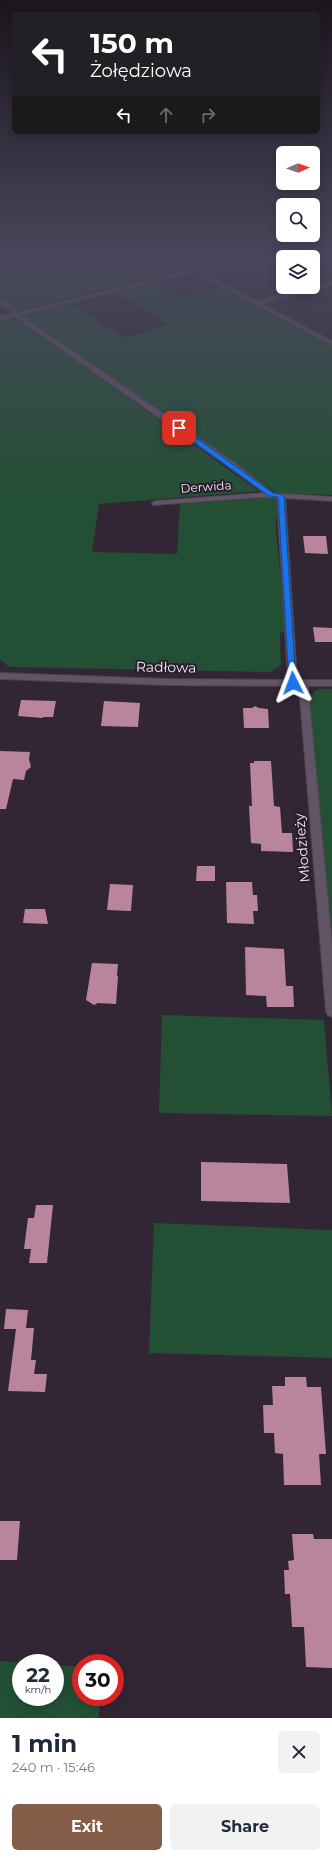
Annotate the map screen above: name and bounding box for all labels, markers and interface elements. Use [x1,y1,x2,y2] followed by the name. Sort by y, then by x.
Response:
[90,26,174,60] text: 150 m
[24,28,76,80] icon: left
[90,60,192,82] text: Żołędziowa
[113,104,135,126] icon: left
[155,104,177,126] icon: ahead
[197,104,219,126] icon: right
[276,146,320,190] north arrow
[276,146,320,294] map controls
[276,198,320,242] button: search
[276,250,320,294] button: layers
[162,411,196,445] pin
[168,417,190,439] icon: arrive
[180,477,232,496] street label: Derwida
[136,657,196,677] street label: Radłowa
[272,662,314,704] position arrow
[290,812,314,883] street label: Młodzieży
[72,1654,124,1706] speed limit sign: 30
[26,1663,50,1687] text: 22
[25,1683,51,1696] text: km/h
[12,1729,77,1758] text: 1 min
[278,1731,320,1773] button: close
[12,1759,95,1775] text: 240 m · 15:46
[12,1804,162,1850] button: Exit
[170,1804,320,1850] button: Share

